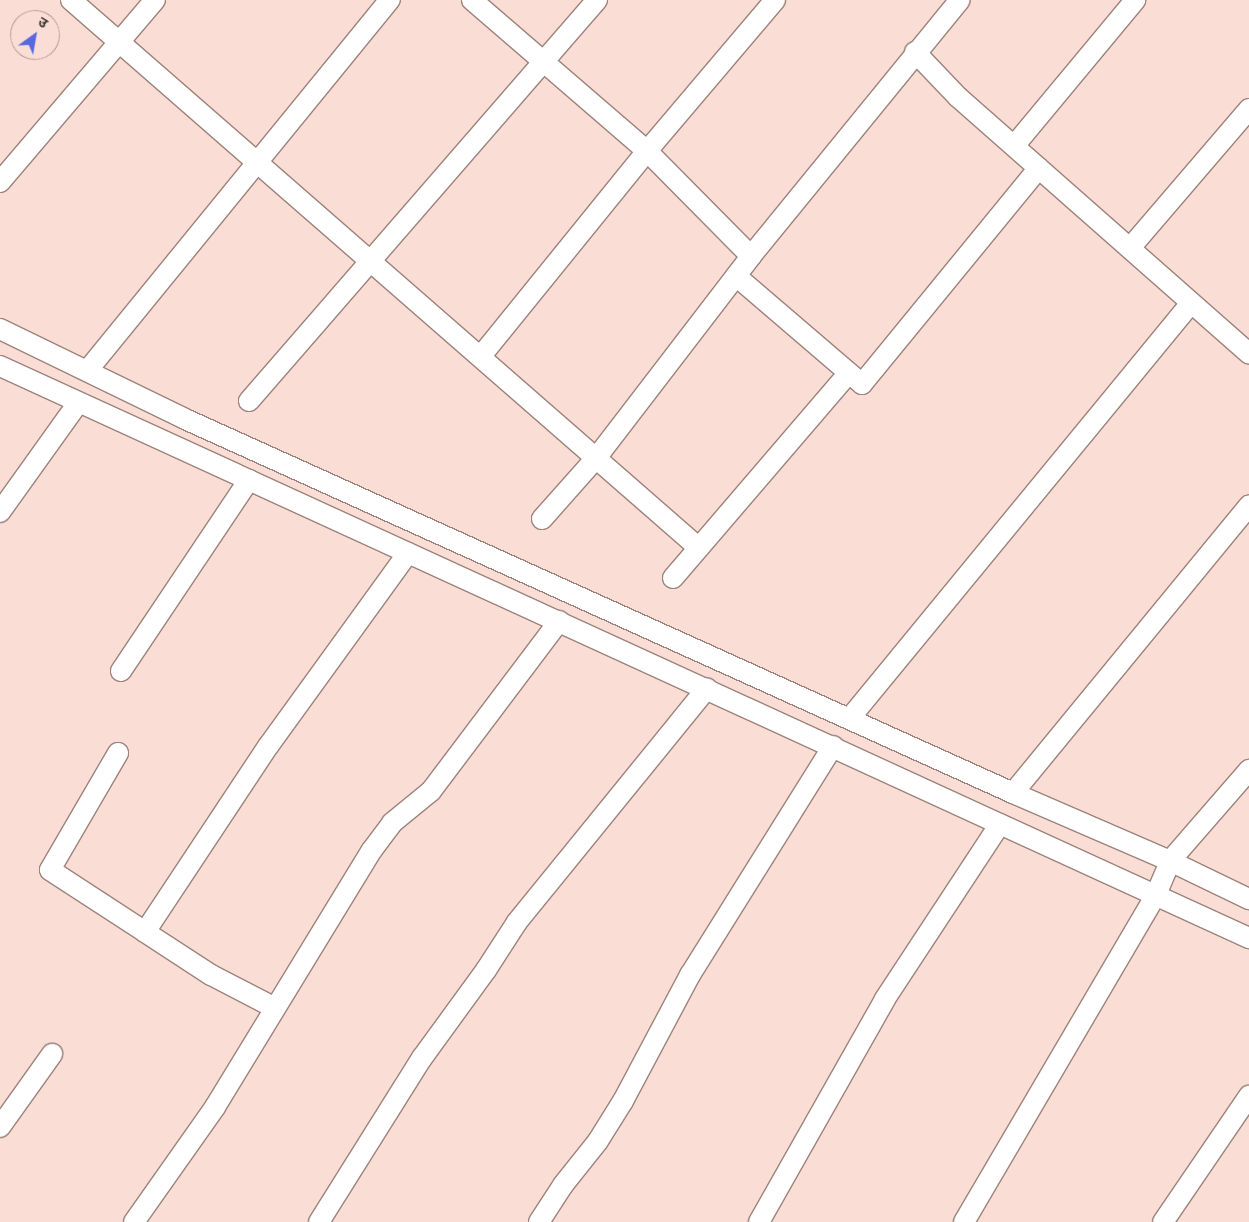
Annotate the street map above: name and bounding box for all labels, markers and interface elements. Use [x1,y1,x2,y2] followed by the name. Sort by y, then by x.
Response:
[10,10,60,60] north arrow
[35,13,51,32] text: उ

